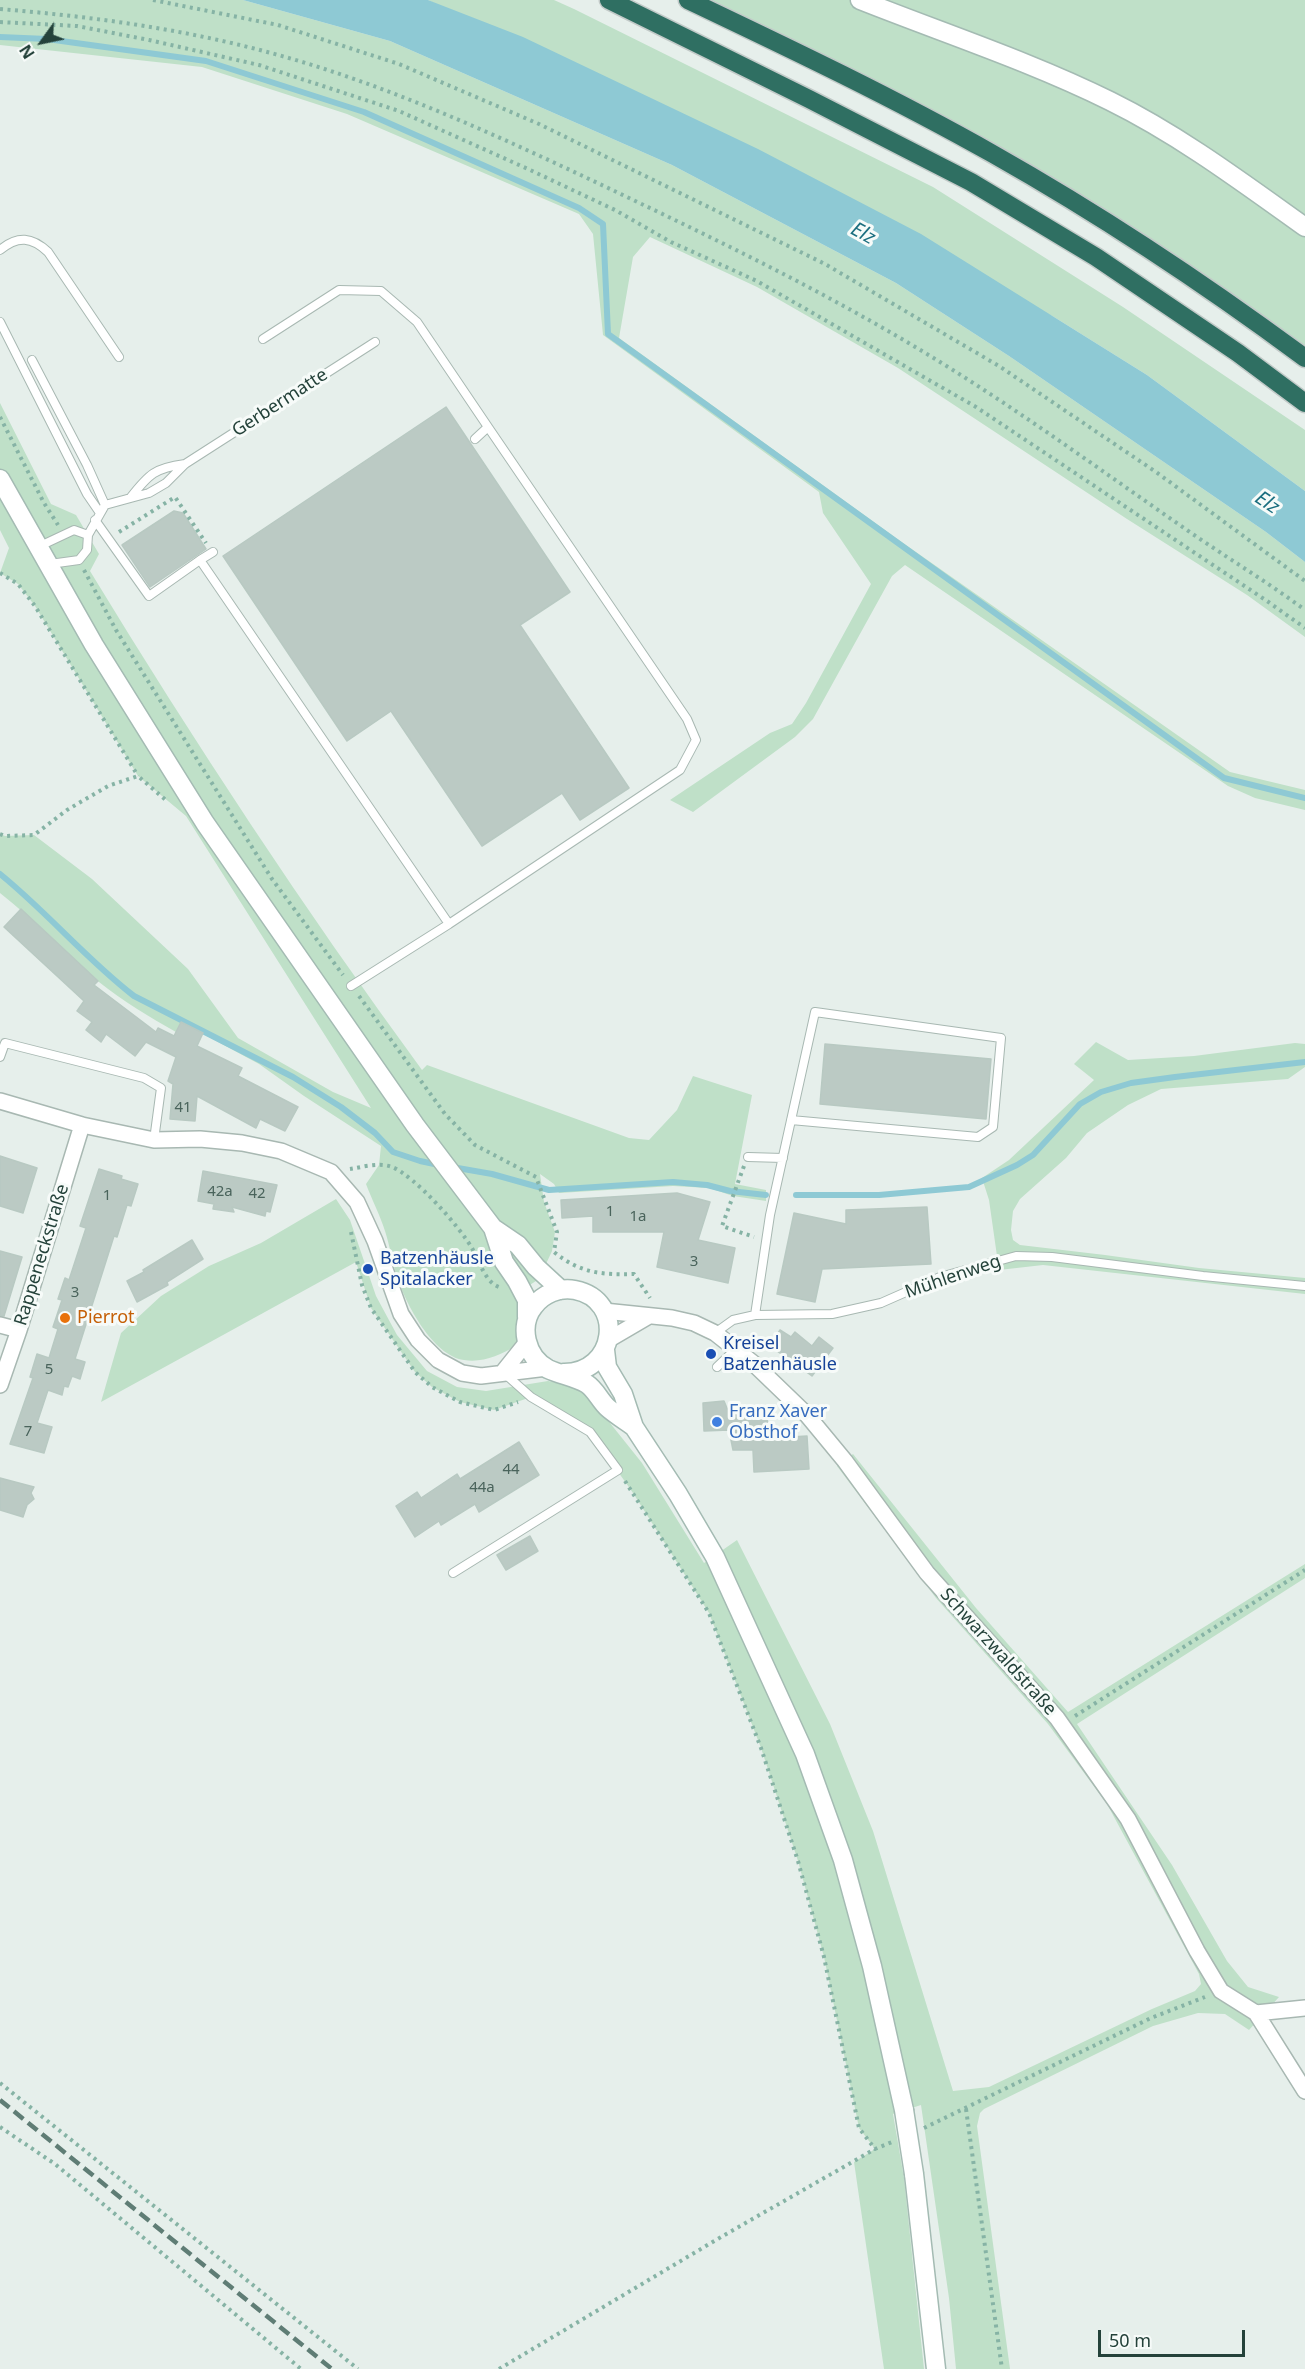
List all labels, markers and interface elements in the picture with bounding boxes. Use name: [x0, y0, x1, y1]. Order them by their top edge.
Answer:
north arrow: [12, 12, 72, 72]
text: N: [14, 40, 40, 63]
water label: Elz: [847, 218, 879, 250]
street label: Gerbermatte: [228, 364, 332, 442]
water label: Elz: [1250, 486, 1284, 520]
house number: 41: [174, 1099, 192, 1117]
street label: Rappeneckstraße: [10, 1182, 74, 1328]
house number: 42a: [207, 1183, 233, 1201]
house number: 42: [248, 1185, 266, 1203]
house number: 1: [103, 1187, 111, 1205]
house number: 1: [606, 1203, 614, 1221]
house number: 1a: [630, 1208, 646, 1226]
place label: Batzenhäusle Spitalacker: [380, 1248, 494, 1290]
street label: Mühlenweg: [902, 1251, 1004, 1303]
house number: 3: [690, 1253, 698, 1271]
marker: Batzenhäusle Spitalacker: [361, 1262, 375, 1276]
house number: 3: [71, 1284, 79, 1302]
place label: Pierrot: [77, 1307, 135, 1329]
marker: Pierrot: [58, 1311, 72, 1325]
place label: Kreisel Batzenhäusle: [723, 1333, 837, 1376]
marker: Kreisel Batzenhäusle: [704, 1347, 718, 1361]
house number: 5: [45, 1361, 53, 1379]
place label: Franz Xaver Obsthof: [729, 1401, 827, 1444]
marker: Franz Xaver Obsthof: [710, 1415, 724, 1429]
house number: 7: [24, 1423, 32, 1441]
house number: 44: [502, 1461, 520, 1479]
house number: 44a: [469, 1479, 495, 1497]
street label: Schwarzwaldstraße: [935, 1584, 1061, 1720]
scale bar: [1101, 2318, 1248, 2356]
text: 50 m: [1109, 2328, 1151, 2352]

